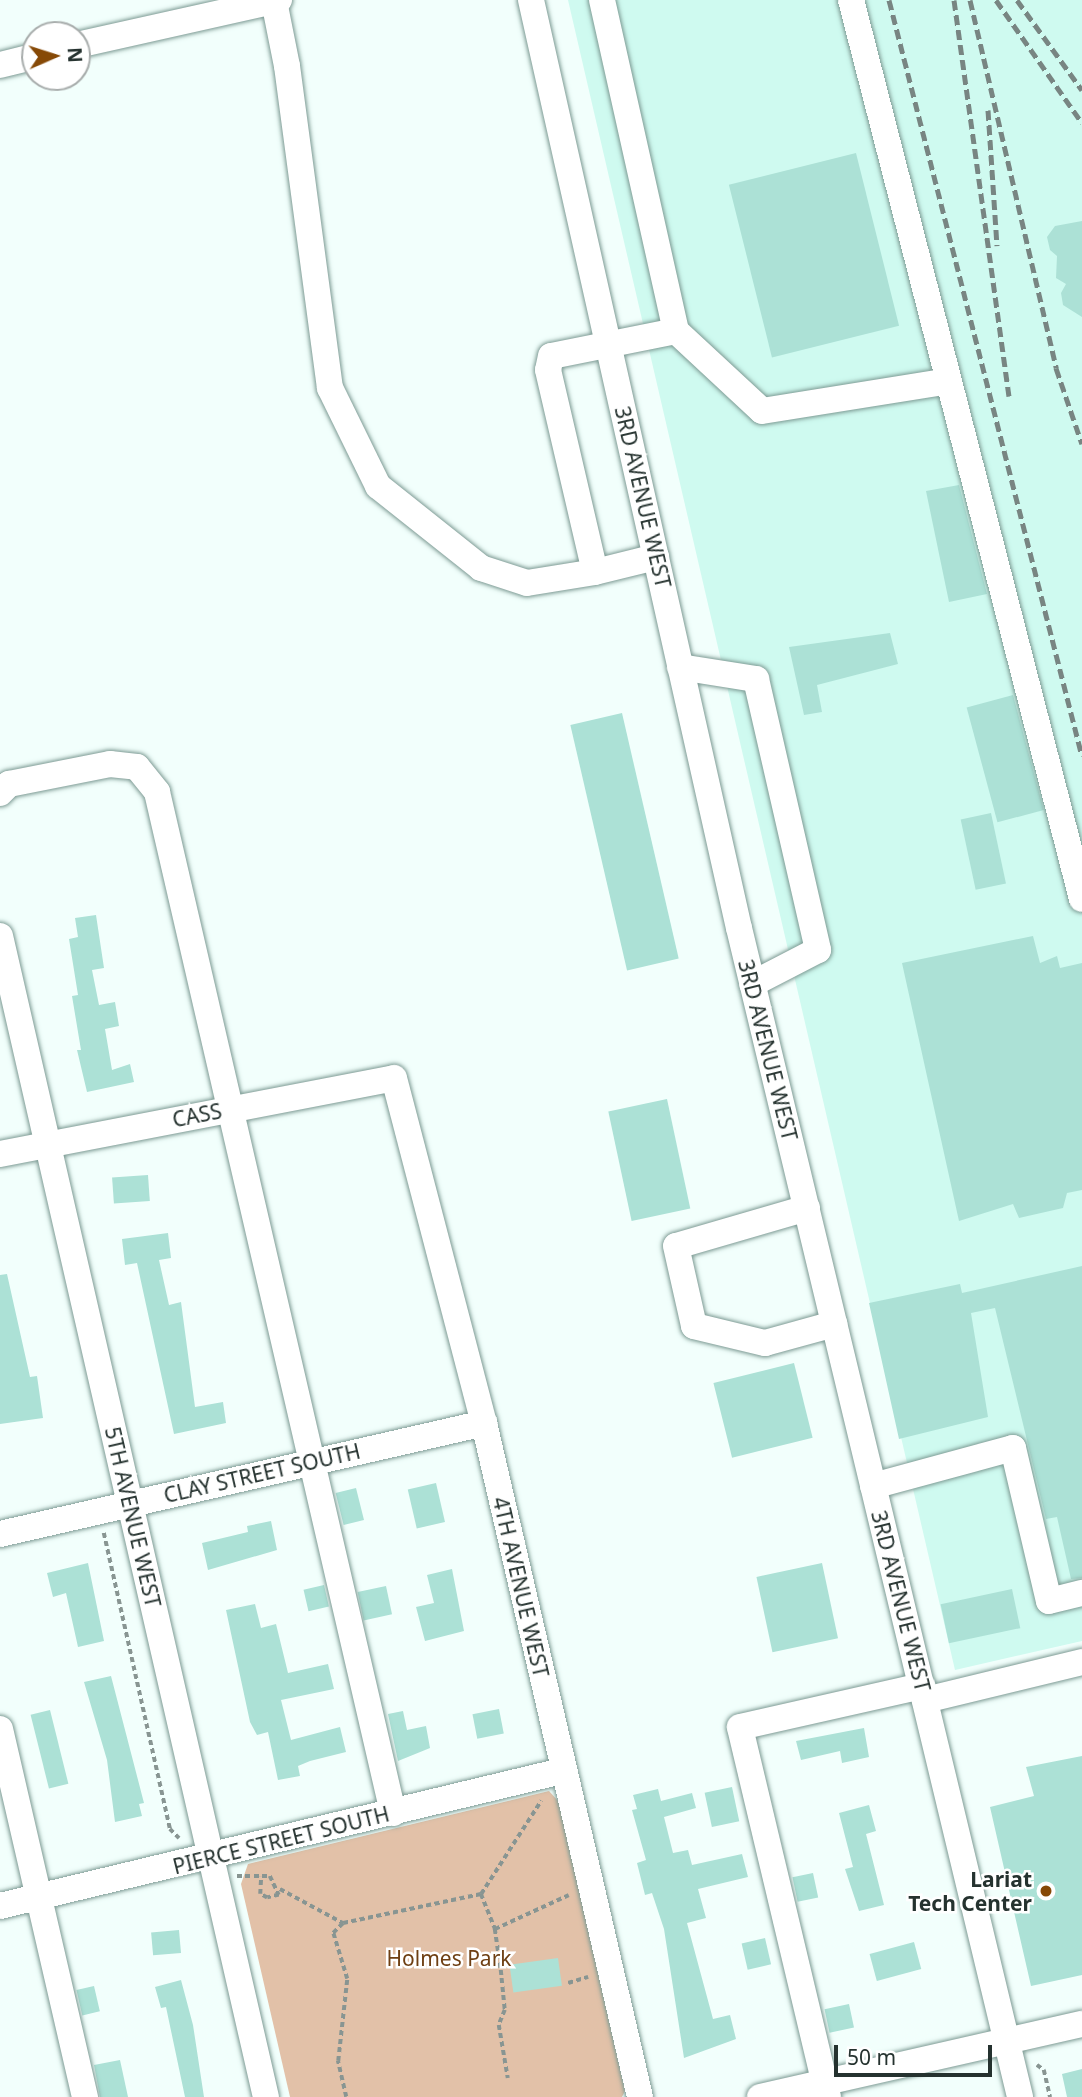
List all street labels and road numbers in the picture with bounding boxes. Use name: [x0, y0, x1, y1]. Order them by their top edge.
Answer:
street label: 3RD AVENUE WEST: [610, 404, 676, 590]
street label: 3RD AVENUE WEST: [733, 957, 803, 1143]
street label: CASS: [170, 1098, 224, 1132]
street label: 5TH AVENUE WEST: [100, 1424, 166, 1610]
street label: CLAY STREET SOUTH: [161, 1438, 363, 1508]
street label: 4TH AVENUE WEST: [488, 1494, 554, 1680]
street label: 3RD AVENUE WEST: [866, 1508, 936, 1694]
street label: PIERCE STREET SOUTH: [170, 1801, 392, 1879]

